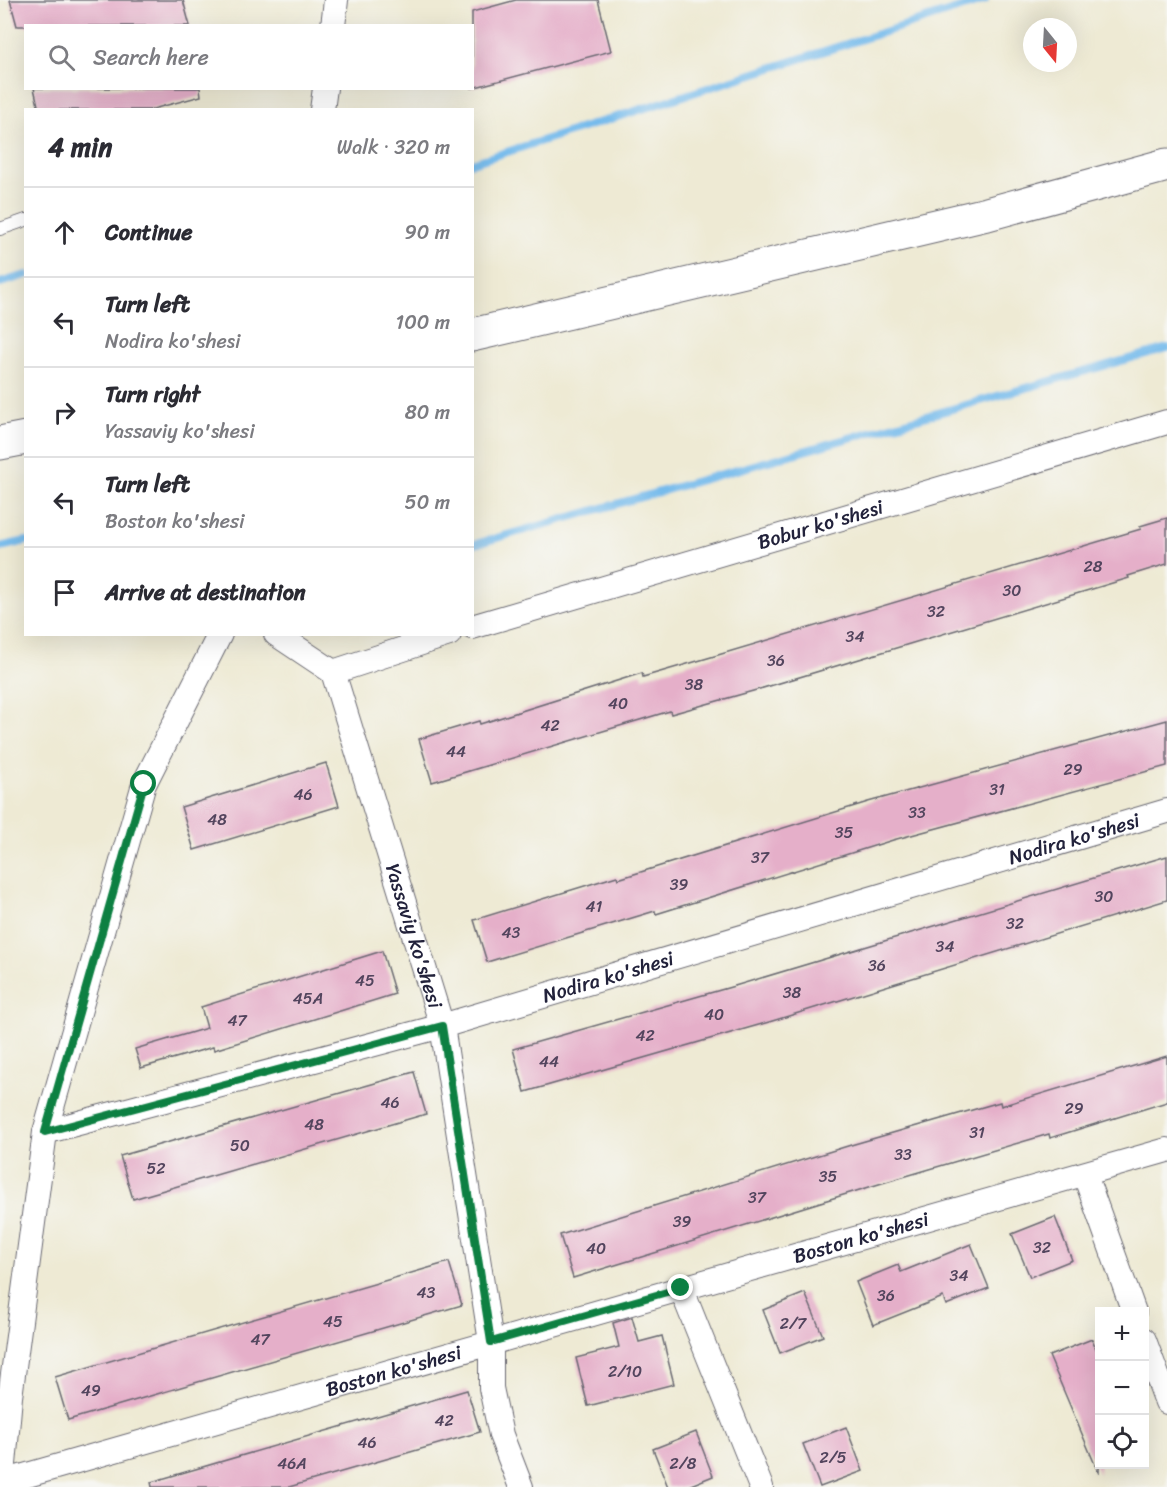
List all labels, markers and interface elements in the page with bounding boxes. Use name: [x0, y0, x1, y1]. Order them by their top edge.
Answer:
north arrow: [1023, 18, 1077, 72]
search box: [24, 24, 474, 90]
text: Search here: [93, 38, 209, 77]
icon: search: [45, 41, 78, 74]
text: 4 min: [48, 124, 112, 170]
text: Walk · 320 m: [337, 130, 450, 165]
text: Continue: [105, 213, 193, 252]
text: 90 m: [405, 215, 450, 250]
icon: ahead: [48, 216, 81, 249]
text: Turn left: [105, 285, 190, 324]
text: 100 m: [396, 305, 450, 340]
icon: left: [48, 306, 81, 339]
text: Nodira ko'shesi: [105, 324, 240, 359]
text: Turn right: [105, 375, 200, 414]
text: 80 m: [405, 395, 450, 430]
icon: right: [48, 396, 81, 429]
text: Yassaviy ko'shesi: [105, 414, 255, 449]
text: Turn left: [105, 465, 190, 504]
text: 50 m: [405, 485, 450, 520]
icon: left: [48, 486, 81, 519]
street label: Bobur ko'shesi: [753, 489, 889, 560]
text: Boston ko'shesi: [105, 504, 245, 539]
house number: 28: [1084, 552, 1103, 581]
text: Arrive at destination: [105, 573, 306, 612]
icon: arrive: [48, 576, 81, 609]
house number: 30: [1003, 576, 1021, 605]
house number: 32: [927, 597, 945, 626]
house number: 34: [846, 622, 864, 651]
house number: 36: [767, 646, 785, 675]
house number: 38: [685, 670, 704, 699]
house number: 40: [608, 689, 628, 718]
house number: 42: [540, 711, 560, 740]
house number: 44: [446, 737, 466, 766]
house number: 29: [1063, 755, 1083, 784]
route start: [130, 770, 156, 796]
house number: 31: [989, 775, 1005, 804]
house number: 46: [293, 780, 313, 809]
house number: 33: [908, 798, 926, 827]
street label: Nodira ko'shesi: [1004, 803, 1144, 875]
house number: 48: [207, 805, 227, 834]
house number: 35: [835, 818, 854, 847]
house number: 37: [751, 843, 770, 872]
street label: Yassaviy ko'shesi: [375, 859, 453, 1013]
house number: 39: [670, 870, 688, 899]
house number: 30: [1095, 882, 1113, 911]
house number: 41: [586, 892, 603, 921]
house number: 32: [1006, 909, 1024, 938]
house number: 43: [502, 918, 521, 947]
house number: 34: [936, 932, 954, 961]
street label: Nodira ko'shesi: [538, 941, 679, 1013]
house number: 36: [868, 951, 886, 980]
house number: 45: [355, 966, 375, 995]
house number: 38: [783, 978, 802, 1007]
house number: 45A: [293, 984, 323, 1013]
house number: 40: [704, 1000, 724, 1029]
house number: 47: [227, 1006, 247, 1035]
house number: 42: [635, 1021, 655, 1050]
house number: 44: [539, 1047, 559, 1076]
house number: 46: [380, 1088, 400, 1117]
house number: 29: [1064, 1094, 1084, 1123]
house number: 48: [304, 1110, 324, 1139]
house number: 31: [969, 1118, 985, 1147]
house number: 50: [230, 1131, 250, 1160]
house number: 33: [894, 1140, 912, 1169]
house number: 52: [146, 1154, 166, 1183]
house number: 35: [819, 1162, 838, 1191]
house number: 37: [748, 1183, 767, 1212]
street label: Boston ko'shesi: [789, 1201, 934, 1274]
house number: 39: [673, 1207, 691, 1236]
house number: 32: [1033, 1233, 1051, 1262]
house number: 40: [586, 1234, 606, 1263]
house number: 34: [950, 1261, 968, 1290]
route end: [667, 1274, 693, 1300]
house number: 43: [417, 1278, 436, 1307]
house number: 36: [877, 1281, 895, 1310]
house number: 45: [323, 1307, 343, 1336]
map controls: [1095, 1307, 1149, 1469]
button: +: [1095, 1307, 1149, 1361]
house number: 2/7: [780, 1309, 807, 1338]
house number: 47: [250, 1325, 270, 1354]
street label: Boston ko'shesi: [322, 1335, 467, 1407]
house number: 2/10: [608, 1357, 642, 1386]
button: −: [1095, 1361, 1149, 1415]
house number: 49: [81, 1376, 101, 1405]
house number: 42: [434, 1406, 454, 1435]
button: locate: [1095, 1415, 1149, 1469]
house number: 46: [357, 1428, 377, 1457]
house number: 2/5: [820, 1443, 847, 1472]
house number: 46A: [277, 1449, 307, 1478]
house number: 2/8: [670, 1449, 697, 1478]

